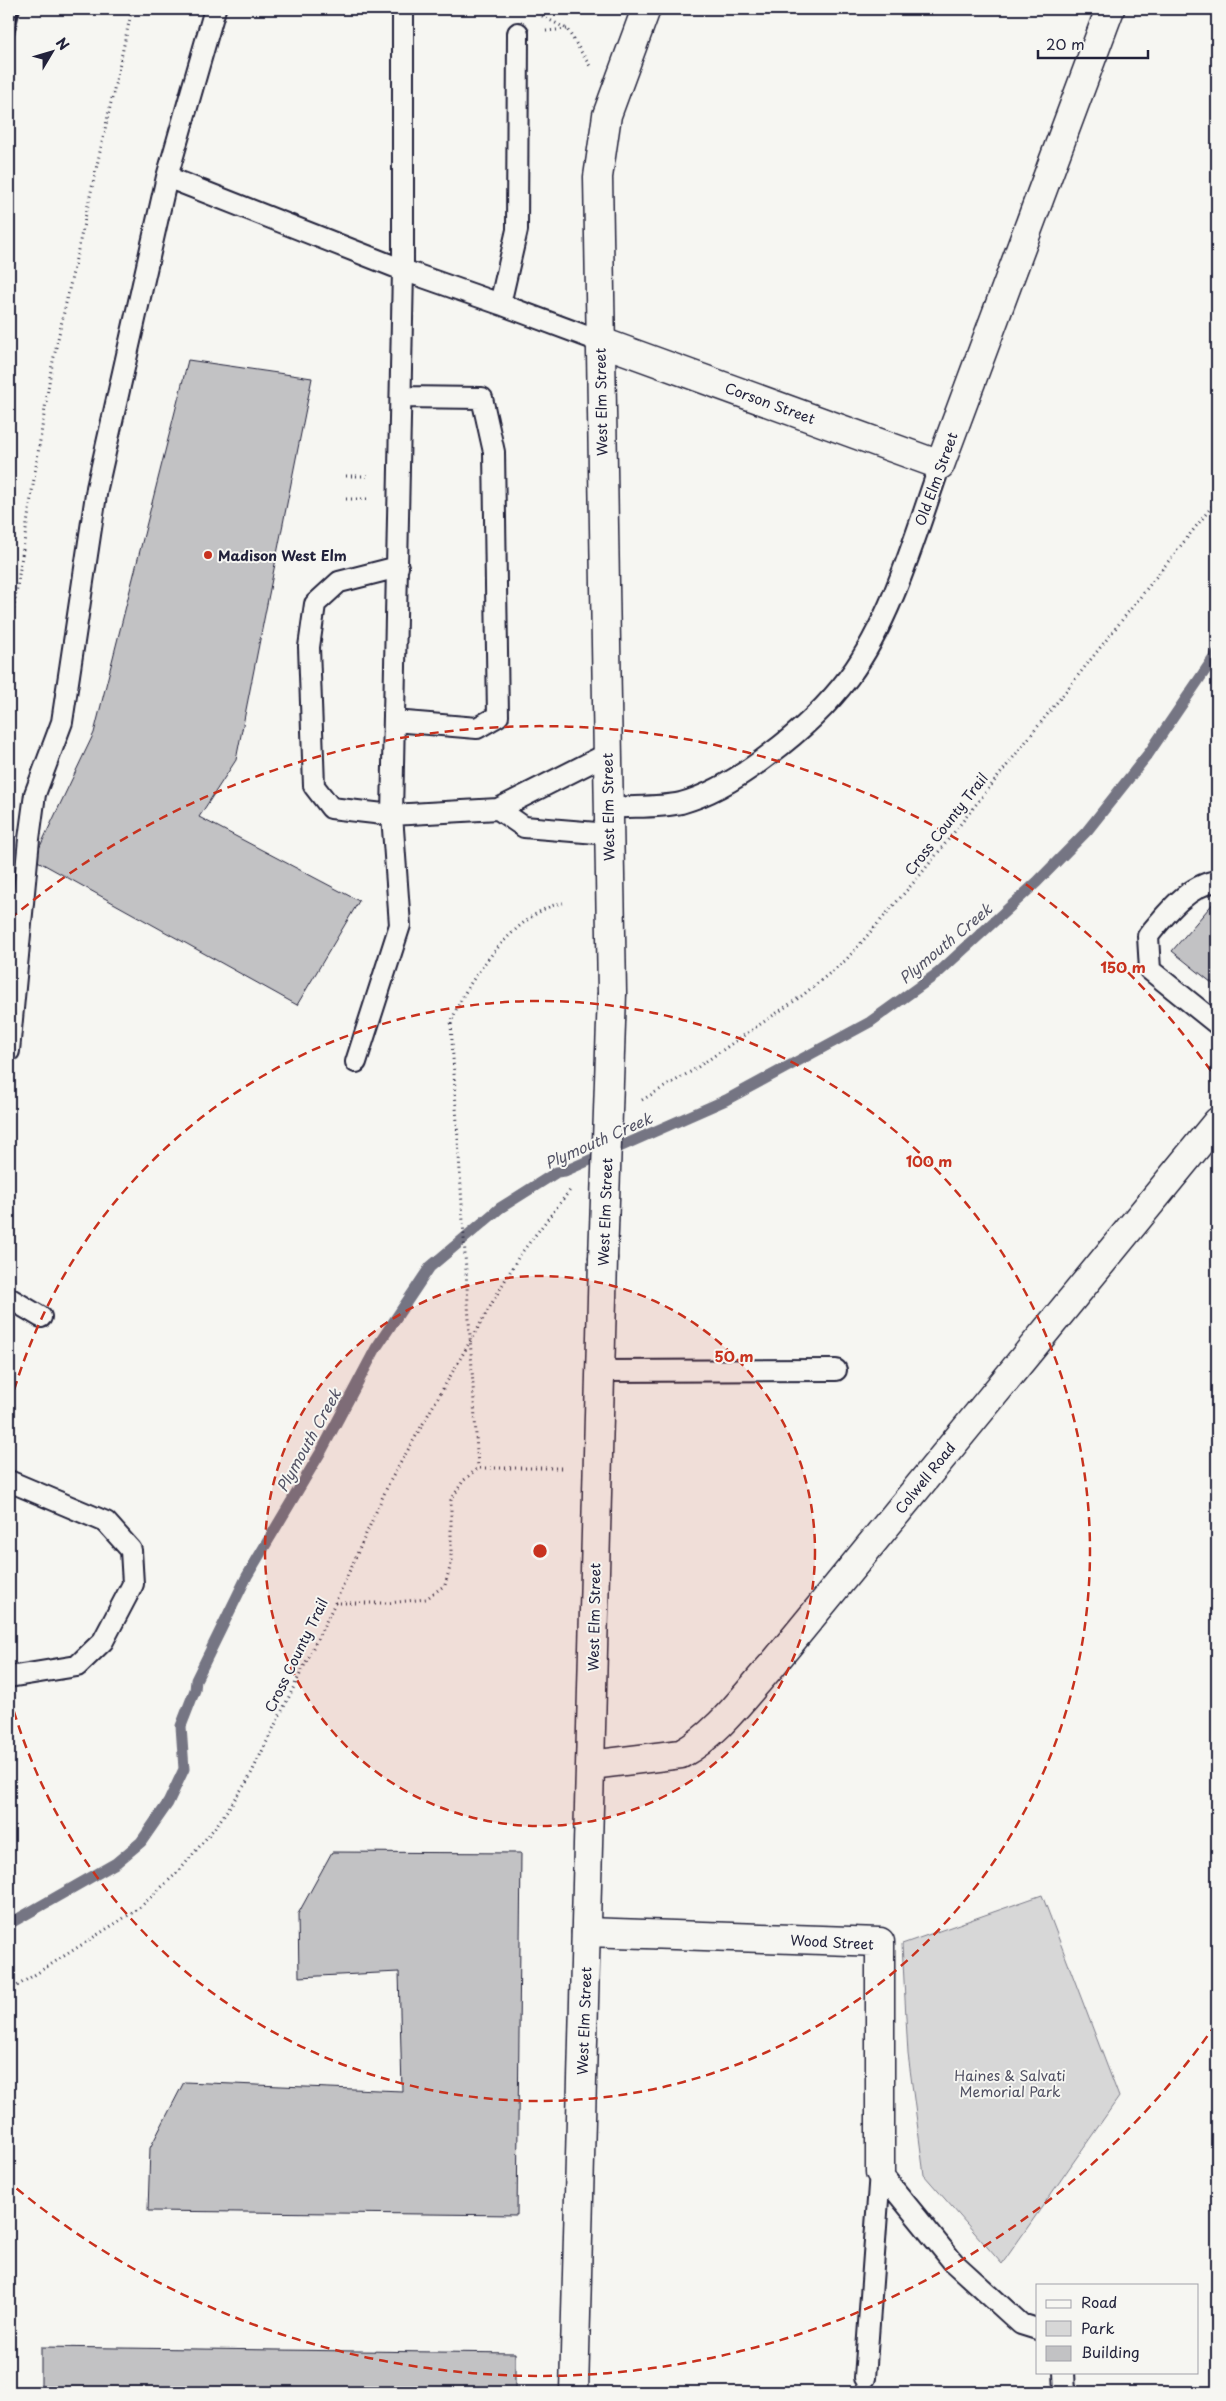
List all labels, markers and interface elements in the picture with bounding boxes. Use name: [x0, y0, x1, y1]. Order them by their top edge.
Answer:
north arrow: [28, 28, 78, 78]
scale bar: [1038, 28, 1148, 60]
text: 20 m: [1046, 32, 1085, 55]
text: N: [51, 33, 74, 55]
street label: West Elm Street: [590, 347, 612, 456]
street label: Corson Street: [722, 377, 818, 429]
street label: Old Elm Street: [909, 429, 963, 529]
place label: Madison West Elm: [218, 545, 347, 566]
marker: Madison West Elm: [202, 549, 214, 561]
street label: West Elm Street: [597, 752, 619, 861]
street label: Cross County Trail: [899, 768, 993, 880]
water label: Plymouth Creek: [893, 897, 997, 989]
text: 150 m: [1100, 955, 1146, 978]
water label: Plymouth Creek: [541, 1106, 656, 1174]
text: 100 m: [906, 1149, 952, 1172]
street label: West Elm Street: [593, 1157, 617, 1266]
text: 50 m: [715, 1344, 753, 1367]
water label: Plymouth Creek: [270, 1383, 346, 1496]
street label: Colwell Road: [890, 1438, 960, 1518]
centre of rings: [531, 1542, 549, 1560]
street label: West Elm Street: [583, 1562, 605, 1671]
street label: Cross County Trail: [259, 1594, 333, 1716]
street label: Wood Street: [790, 1929, 875, 1955]
street label: West Elm Street: [572, 1966, 596, 2075]
park label: Haines & Salvati Memorial Park: [954, 2065, 1066, 2102]
legend: [1036, 2284, 1198, 2374]
text: Road: [1081, 2290, 1117, 2313]
text: Park: [1081, 2316, 1115, 2339]
text: Building: [1081, 2340, 1140, 2363]

